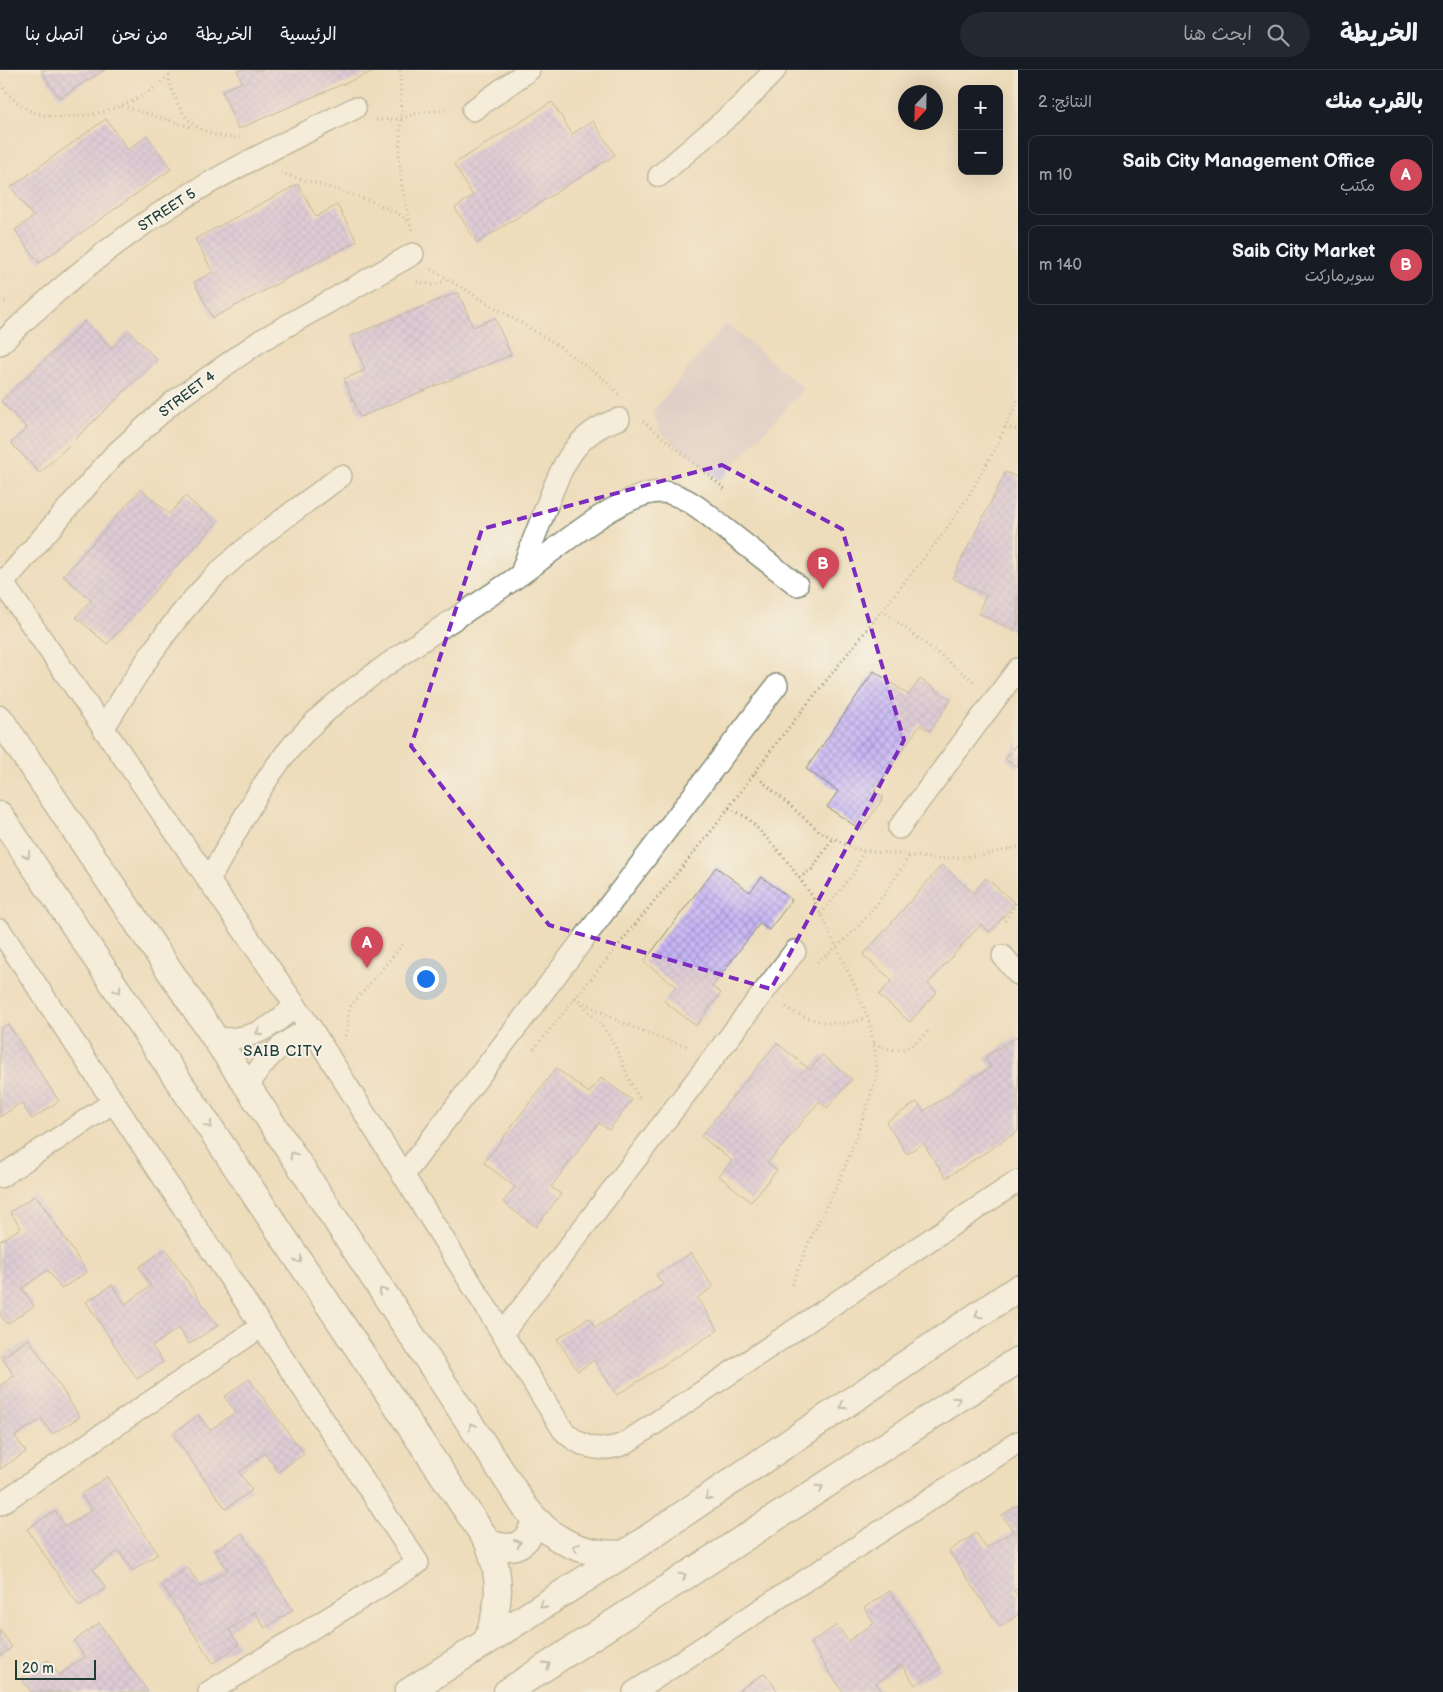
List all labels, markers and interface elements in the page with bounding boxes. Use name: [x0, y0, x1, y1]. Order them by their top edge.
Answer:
search box: [960, 12, 1310, 57]
text: الخريطة: [1340, 19, 1418, 48]
icon: search: [1264, 21, 1292, 49]
text: ابحث هنا: [1183, 23, 1252, 46]
text: اتصل بنا: [25, 24, 84, 45]
text: من نحن: [112, 24, 168, 45]
text: الخريطة: [196, 24, 252, 45]
text: الرئيسية: [280, 24, 337, 45]
north arrow: [898, 85, 943, 130]
map controls: [958, 85, 1003, 175]
button: +: [958, 85, 1003, 130]
text: بالقرب منك: [1325, 89, 1423, 114]
text: النتائج: 2: [1038, 93, 1092, 112]
button: −: [958, 130, 1003, 175]
text: Saib City Management Office: [1123, 150, 1375, 173]
text: 10 m: [1039, 166, 1072, 185]
text: A: [1401, 166, 1411, 185]
text: مكتب: [1340, 177, 1375, 196]
street label: STREET 5: [135, 185, 199, 235]
text: Saib City Market: [1232, 240, 1375, 263]
text: 140 m: [1039, 256, 1082, 275]
text: B: [1400, 256, 1412, 275]
text: سوبرماركت: [1305, 267, 1375, 286]
street label: STREET 4: [156, 367, 219, 421]
pin: B: [807, 548, 839, 589]
one-way arrow: [21, 850, 30, 859]
pin: A: [351, 927, 383, 968]
your location: [413, 966, 439, 992]
one-way arrow: [112, 984, 121, 994]
one-way arrow: [255, 1025, 264, 1036]
district label: SAIB CITY: [243, 1042, 323, 1061]
one-way arrow: [203, 1119, 212, 1129]
one-way arrow: [290, 1152, 299, 1161]
one-way arrow: [293, 1254, 302, 1264]
one-way arrow: [379, 1287, 388, 1297]
one-way arrow: [974, 1309, 983, 1318]
one-way arrow: [951, 1397, 960, 1407]
one-way arrow: [839, 1400, 849, 1409]
one-way arrow: [469, 1423, 478, 1432]
one-way arrow: [815, 1485, 824, 1495]
one-way arrow: [705, 1491, 714, 1500]
one-way arrow: [513, 1539, 522, 1550]
one-way arrow: [572, 1543, 581, 1553]
one-way arrow: [678, 1573, 687, 1583]
one-way arrow: [540, 1599, 549, 1609]
scale bar: [15, 1657, 96, 1680]
text: 20 m: [22, 1660, 54, 1677]
one-way arrow: [542, 1662, 551, 1671]

